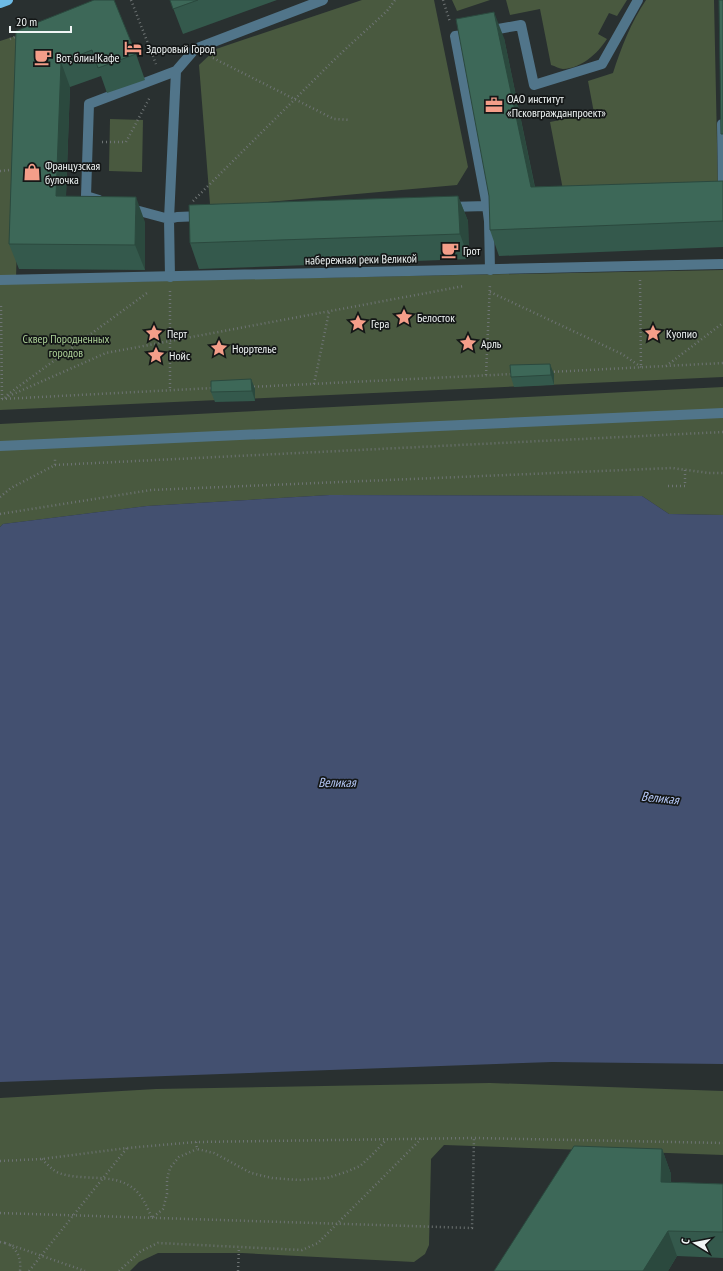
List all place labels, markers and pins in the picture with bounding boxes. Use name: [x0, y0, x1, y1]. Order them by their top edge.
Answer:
hotel icon: Здоровый Город: [123, 38, 143, 58]
place label: Здоровый Город: [146, 41, 216, 56]
cafe icon: Вот, блин!Кафе: [33, 47, 53, 67]
place label: Вот, блин!Кафе: [56, 50, 120, 65]
place label: ОАО институт «Псковгражданпроект»: [507, 91, 606, 120]
office icon: ОАО институт «Псковгражданпроект»: [484, 95, 504, 115]
place label: Французская булочка: [45, 158, 101, 187]
shop icon: Французская булочка: [22, 162, 42, 182]
cafe icon: Грот: [440, 240, 460, 260]
place label: Грот: [463, 243, 480, 258]
place icon: Белосток: [394, 307, 414, 327]
place label: Белосток: [417, 310, 455, 325]
place icon: Гера: [348, 313, 368, 333]
place label: Гера: [371, 316, 389, 331]
place icon: Перт: [144, 323, 164, 343]
place icon: Куопио: [643, 323, 663, 343]
place label: Перт: [167, 326, 187, 341]
place label: Куопио: [666, 326, 697, 341]
place icon: Арль: [458, 333, 478, 353]
place label: Арль: [481, 336, 502, 351]
place icon: Норртелье: [209, 338, 229, 358]
place label: Норртелье: [232, 341, 277, 356]
place icon: Нойс: [146, 345, 166, 365]
place label: Нойс: [169, 348, 191, 363]

